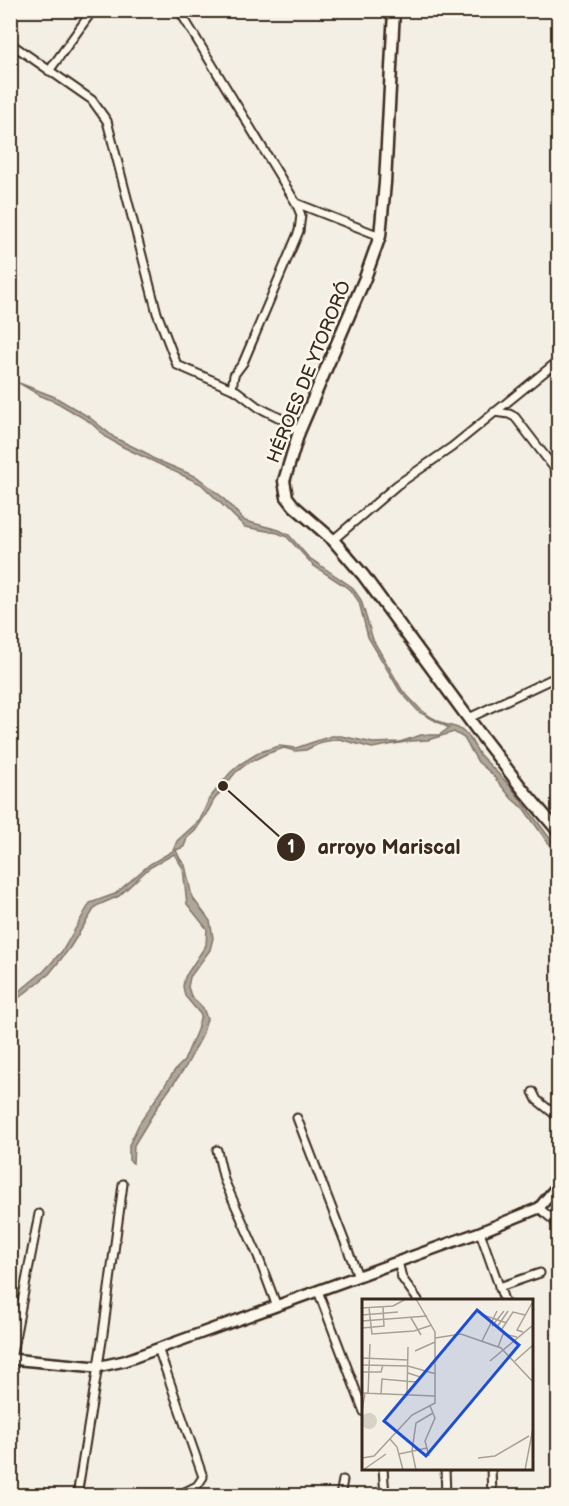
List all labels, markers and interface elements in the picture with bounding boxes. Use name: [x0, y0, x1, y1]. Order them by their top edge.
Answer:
street label: HÉROES DE YTORORÓ: [261, 277, 355, 466]
callout: arroyo Mariscal: [276, 828, 473, 866]
text: arroyo Mariscal: [318, 836, 460, 860]
text: 1: [287, 837, 295, 858]
inset map: [362, 1299, 533, 1470]

